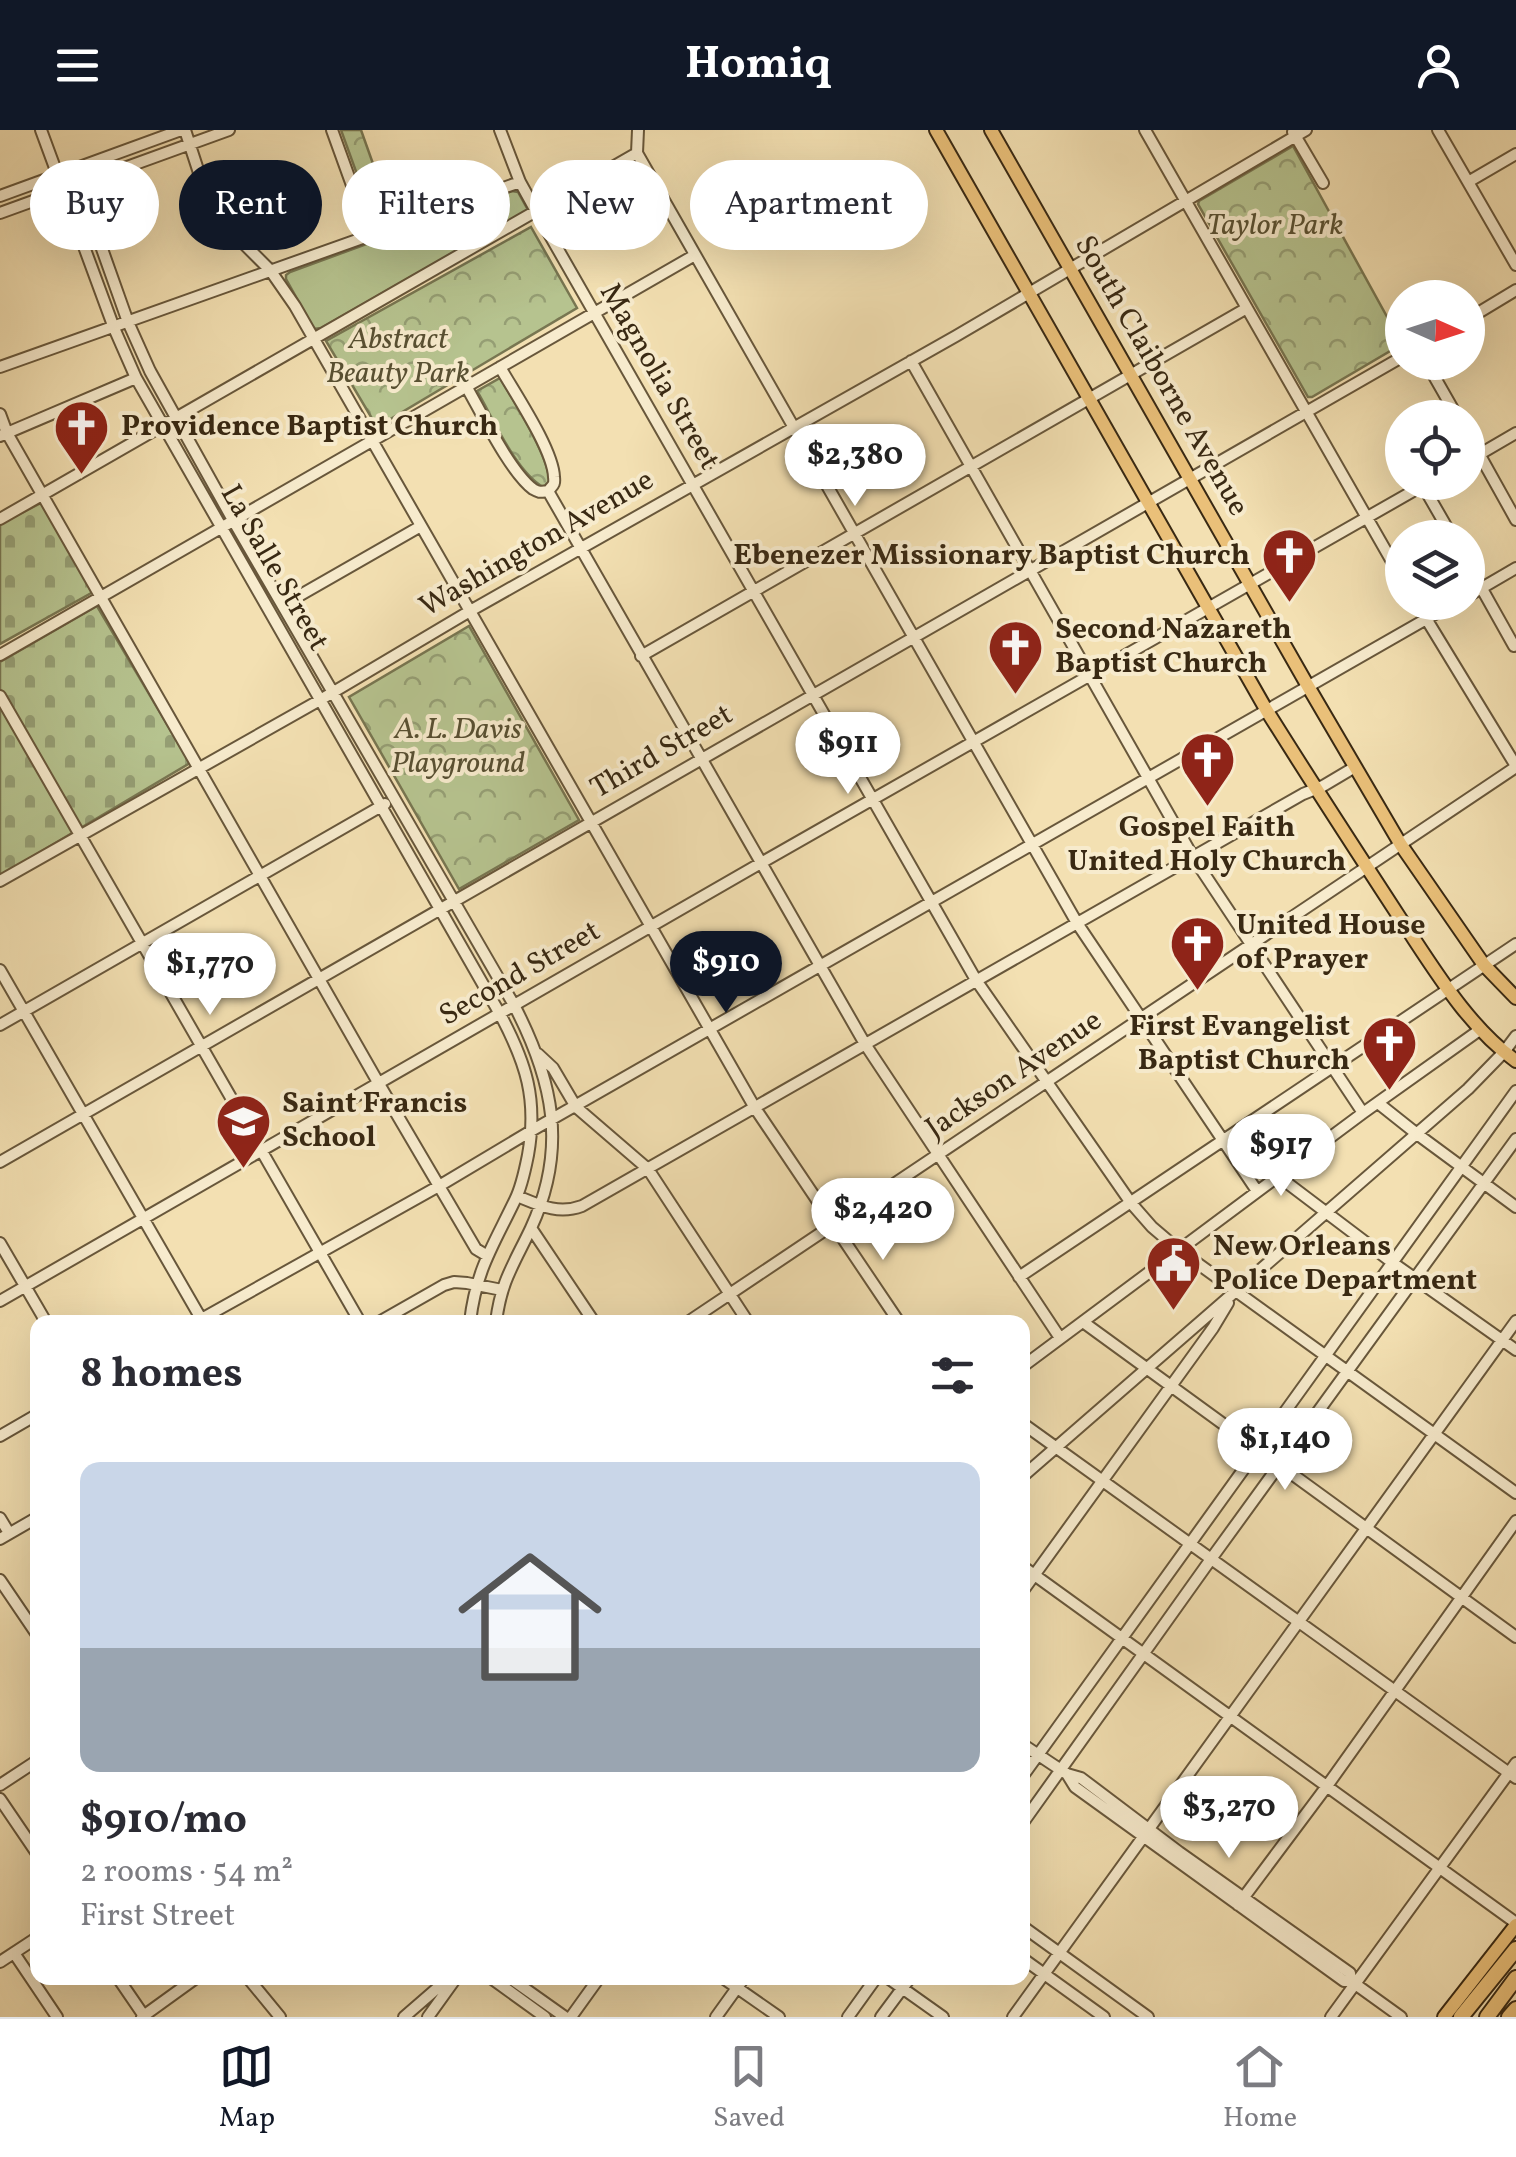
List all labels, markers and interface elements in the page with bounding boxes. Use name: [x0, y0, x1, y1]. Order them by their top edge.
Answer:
text: Homiq: [685, 34, 831, 97]
icon: menu: [50, 38, 105, 93]
icon: person: [1411, 38, 1466, 93]
chip: Buy: [30, 160, 159, 250]
chip: Rent: [179, 160, 322, 250]
chip: Filters: [342, 160, 510, 250]
chip: New: [530, 160, 670, 250]
chip: Apartment: [690, 160, 928, 250]
park label: Taylor Park: [1207, 205, 1343, 247]
street label: South Claiborne Avenue: [1063, 228, 1259, 524]
street label: Magnolia Street: [588, 276, 730, 478]
north arrow: [1385, 280, 1485, 380]
map controls: [1385, 280, 1485, 620]
park label: Abstract Beauty Park: [326, 319, 470, 395]
church icon: Providence Baptist Church: [52, 397, 112, 476]
button: locate: [1385, 400, 1485, 500]
place label: Providence Baptist Church: [121, 406, 498, 448]
pin: $2,380: [774, 424, 936, 509]
text: $2,380: [807, 434, 903, 478]
street label: Washington Avenue: [412, 460, 662, 628]
street label: La Salle Street: [209, 477, 339, 659]
button: layers: [1385, 520, 1485, 620]
church icon: Ebenezer Missionary Baptist Church: [1259, 526, 1319, 605]
place label: Ebenezer Missionary Baptist Church: [733, 535, 1250, 577]
place label: Second Nazareth Baptist Church: [1055, 609, 1292, 685]
church icon: Second Nazareth Baptist Church: [986, 617, 1046, 696]
street label: Third Street: [583, 694, 741, 810]
park label: A. L. Davis Playground: [391, 709, 525, 785]
pin: $911: [789, 712, 907, 797]
text: $911: [817, 722, 879, 766]
church icon: Gospel Faith United Holy Church: [1177, 730, 1237, 809]
place label: Gospel Faith United Holy Church: [1068, 807, 1346, 883]
place label: United House of Prayer: [1236, 905, 1426, 981]
street label: Second Street: [432, 911, 608, 1037]
church icon: United House of Prayer: [1167, 913, 1227, 992]
pin: $910: [667, 931, 785, 1016]
pin: $1,770: [129, 933, 291, 1018]
text: $910: [692, 941, 760, 985]
text: $1,770: [166, 943, 254, 987]
street label: Jackson Avenue: [917, 1000, 1111, 1150]
place label: First Evangelist Baptist Church: [1129, 1006, 1350, 1082]
church icon: First Evangelist Baptist Church: [1359, 1014, 1419, 1093]
place label: Saint Francis School: [282, 1083, 467, 1159]
school or university icon: Saint Francis School: [213, 1091, 273, 1170]
pin: $917: [1222, 1114, 1340, 1199]
text: $917: [1249, 1124, 1313, 1168]
pin: $2,420: [802, 1178, 964, 1263]
text: $2,420: [833, 1188, 933, 1232]
place label: New Orleans Police Department: [1213, 1226, 1477, 1302]
public building icon: New Orleans Police Department: [1144, 1234, 1204, 1313]
text: 8 homes: [80, 1346, 243, 1405]
icon: filters: [925, 1348, 980, 1403]
pin: $1,140: [1204, 1408, 1366, 1493]
text: $1,140: [1239, 1418, 1331, 1462]
icon: home: [440, 1527, 620, 1707]
pin: $3,270: [1148, 1776, 1310, 1861]
text: $3,270: [1182, 1786, 1276, 1830]
text: $910/mo: [80, 1792, 247, 1851]
text: 2 rooms · 54 m²: [80, 1851, 293, 1895]
text: First Street: [80, 1895, 235, 1939]
tab: Map: [219, 2039, 275, 2138]
tab: Saved: [713, 2039, 785, 2138]
tab: Home: [1223, 2039, 1297, 2138]

